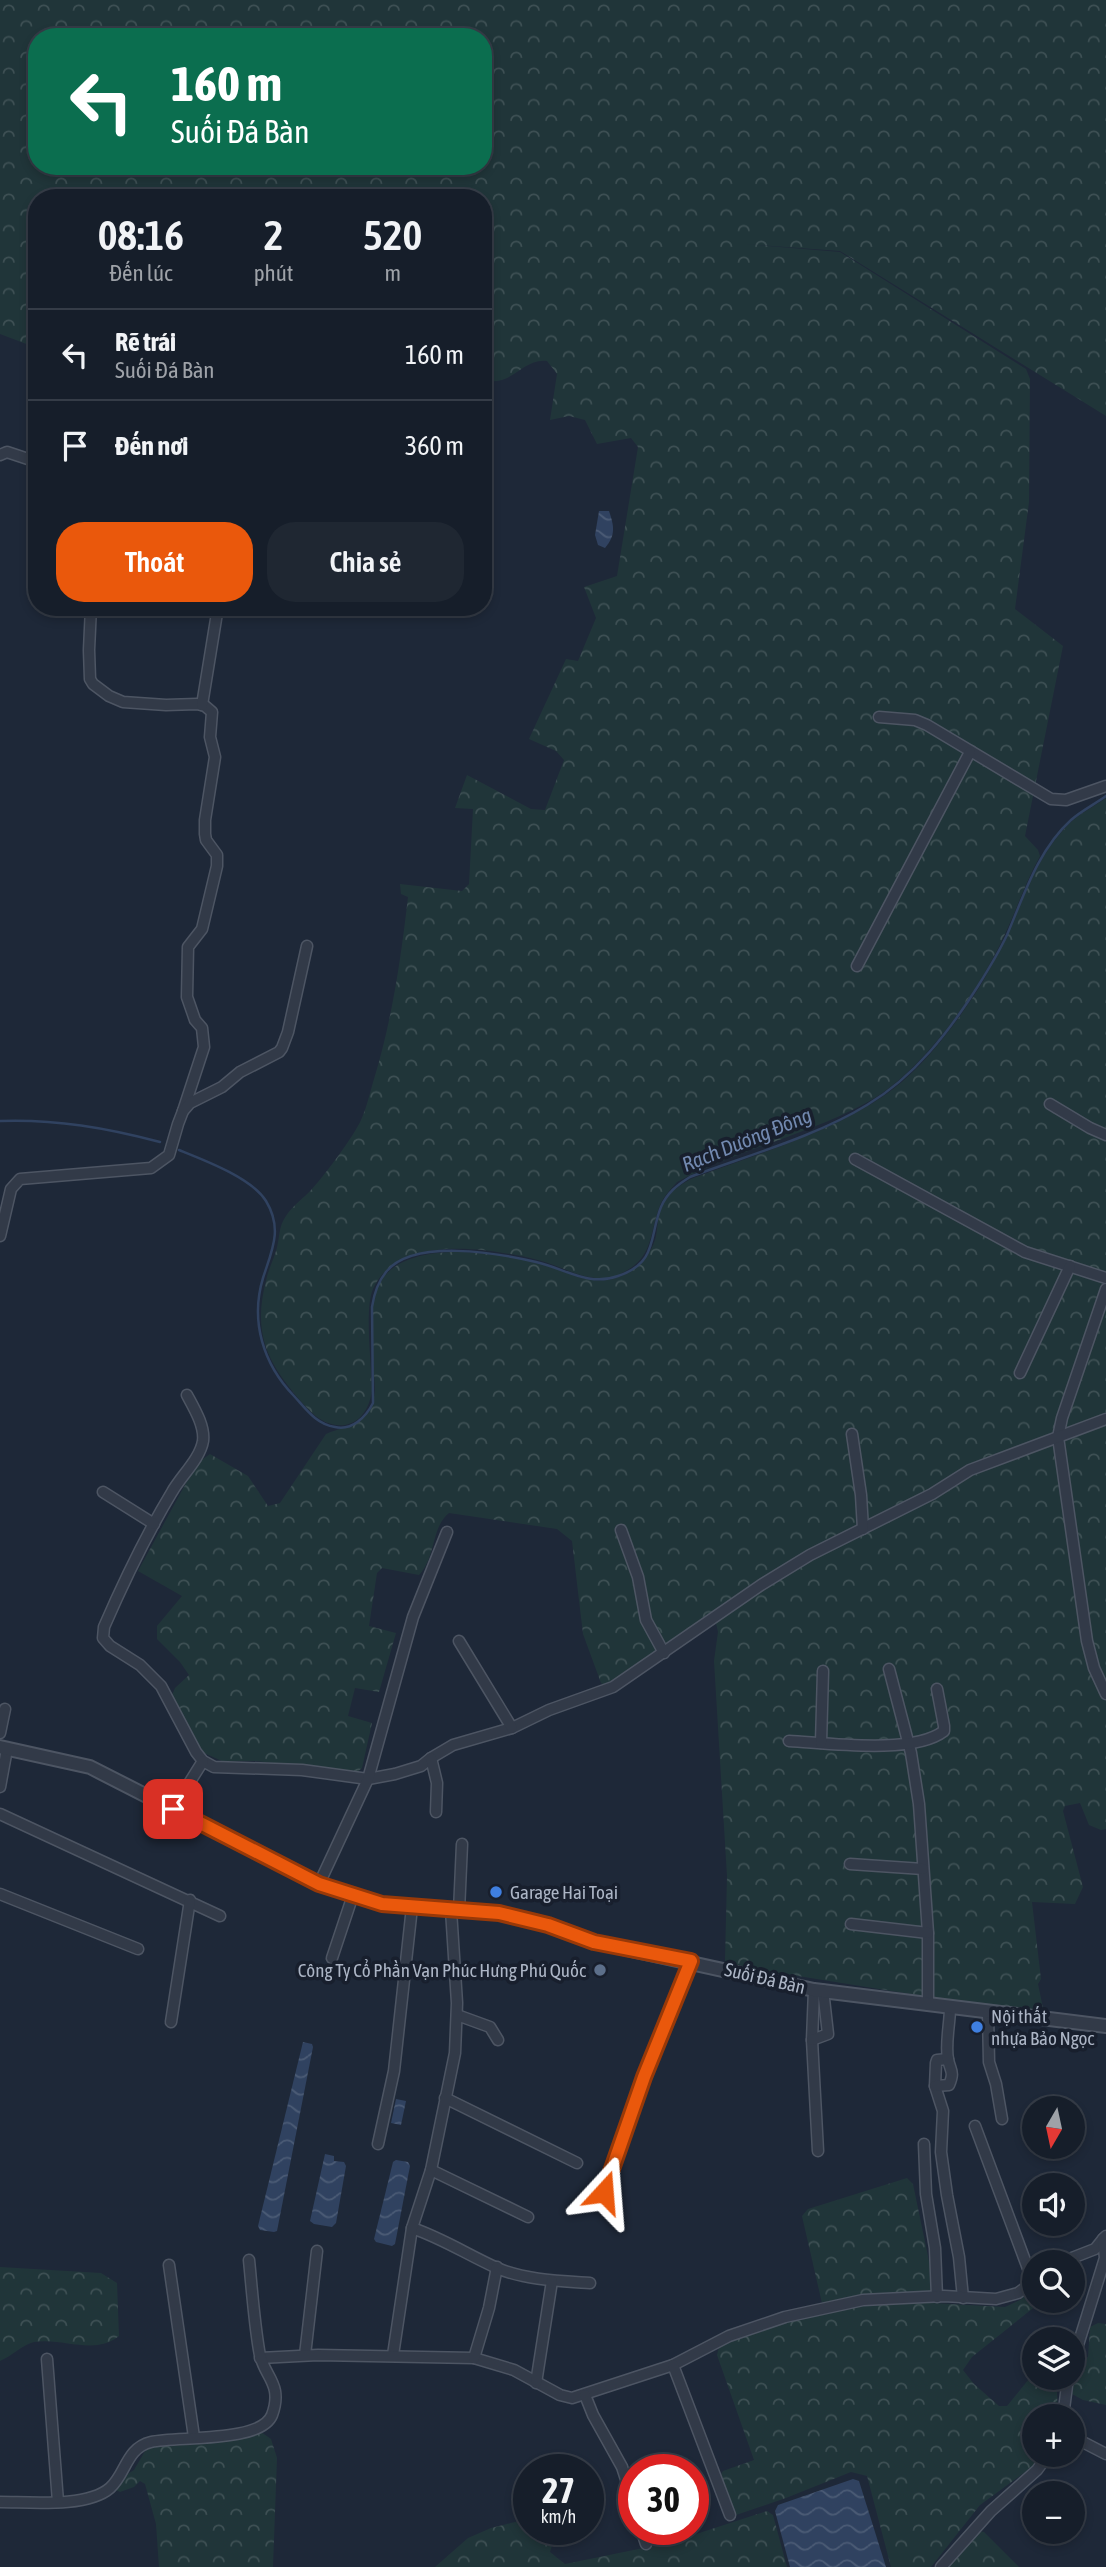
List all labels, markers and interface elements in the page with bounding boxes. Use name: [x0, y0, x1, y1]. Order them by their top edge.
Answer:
text: 160 m: [171, 55, 282, 111]
icon: left: [56, 56, 147, 147]
text: Suối Đá Bàn: [171, 113, 309, 150]
text: 08:16: [98, 211, 184, 259]
text: 2: [264, 211, 283, 259]
text: 520: [363, 211, 422, 259]
text: Đến lúc: [109, 260, 173, 286]
text: phút: [254, 260, 293, 286]
text: m: [384, 260, 401, 286]
text: Rẽ trái: [115, 327, 176, 357]
icon: left: [56, 336, 94, 374]
text: 160 m: [405, 340, 464, 370]
text: Suối Đá Bàn: [115, 357, 215, 383]
icon: arrive: [56, 427, 94, 465]
text: Đến nơi: [115, 431, 188, 461]
text: 360 m: [405, 431, 464, 461]
button: Thoát: [56, 522, 253, 602]
button: Chia sẻ: [267, 522, 464, 602]
water label: Rạch Dương Đông: [678, 1102, 815, 1176]
pin: [143, 1779, 203, 1839]
icon: arrive: [154, 1790, 192, 1828]
place label: Garage Hai Toại: [510, 1881, 618, 1903]
marker: Garage Hai Toại: [488, 1884, 504, 1900]
street label: Suối Đá Bàn: [722, 1958, 808, 1998]
place label: Công Ty Cổ Phần Vạn Phúc Hưng Phú Quốc: [298, 1959, 587, 1981]
marker: Công Ty Cổ Phần Vạn Phúc Hưng Phú Quốc: [592, 1962, 608, 1978]
place label: Nội thất nhựa Bảo Ngọc: [991, 2005, 1095, 2049]
marker: Nội thất nhựa Bảo Ngọc: [969, 2019, 985, 2035]
north arrow: [1022, 2096, 1085, 2160]
map controls: [1022, 2096, 1085, 2544]
position arrow: [567, 2155, 641, 2229]
button: sound: [1022, 2173, 1085, 2236]
button: search: [1022, 2250, 1085, 2313]
button: layers: [1022, 2327, 1085, 2390]
button: +: [1022, 2404, 1085, 2467]
speed limit sign: 30: [618, 2454, 709, 2545]
text: 27: [542, 2470, 575, 2510]
button: −: [1022, 2481, 1085, 2544]
text: km/h: [541, 2506, 576, 2527]

